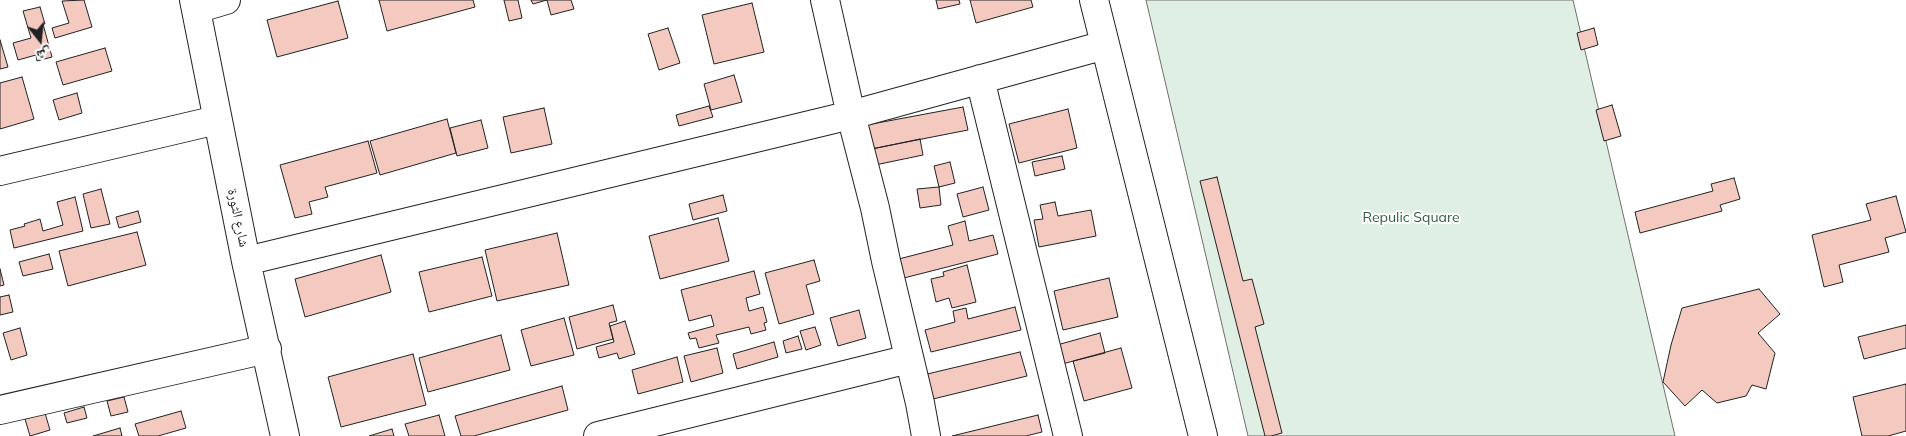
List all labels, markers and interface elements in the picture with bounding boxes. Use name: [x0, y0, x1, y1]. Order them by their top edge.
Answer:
north arrow: [15, 15, 65, 65]
text: ش: [35, 44, 54, 65]
street label: شارع الثورة: [224, 187, 252, 249]
park label: Repulic Square: [1362, 210, 1460, 226]

